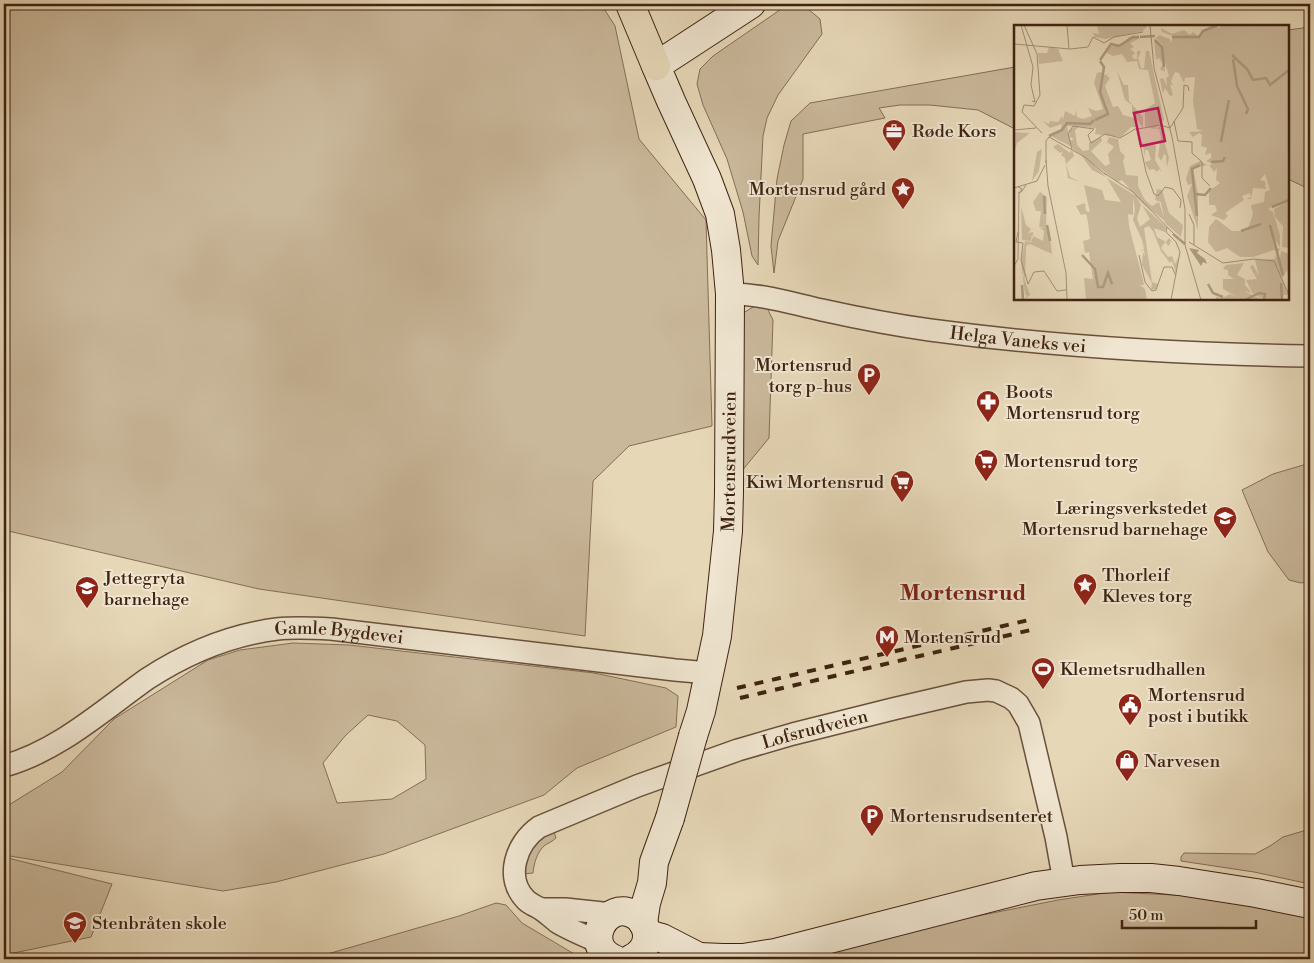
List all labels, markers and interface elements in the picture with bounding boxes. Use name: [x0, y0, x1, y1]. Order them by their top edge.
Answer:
inset map: [1014, 25, 1289, 300]
office icon: Røde Kors: [881, 118, 907, 152]
place label: Røde Kors: [912, 120, 996, 143]
place icon: Mortensrud gård: [890, 176, 916, 210]
place label: Mortensrud gård: [749, 178, 887, 201]
street label: Helga Vaneks vei: [949, 322, 1087, 358]
place label: Mortensrud torg p-hus: [755, 354, 853, 398]
parking icon: Mortensrud torg p-hus: [856, 362, 882, 396]
place label: Boots Mortensrud torg: [1005, 381, 1141, 425]
pharmacy icon: Boots Mortensrud torg: [975, 389, 1001, 423]
street label: Mortensrudveien: [717, 391, 742, 532]
supermarket icon: Mortensrud torg: [973, 448, 999, 482]
place label: Mortensrud torg: [1004, 450, 1139, 473]
supermarket icon: Kiwi Mortensrud: [889, 469, 915, 503]
place label: Kiwi Mortensrud: [746, 471, 885, 494]
place label: Læringsverkstedet Mortensrud barnehage: [1022, 497, 1209, 541]
school or university icon: Læringsverkstedet Mortensrud barnehage: [1212, 505, 1238, 539]
place label: Thorleif Kleves torg: [1102, 564, 1193, 608]
place label: Jettegryta barnehage: [103, 567, 189, 611]
place icon: Thorleif Kleves torg: [1072, 572, 1098, 606]
school or university icon: Jettegryta barnehage: [74, 575, 100, 609]
district label: Mortensrud: [900, 580, 1026, 607]
street label: Gamle Bygdevei: [274, 617, 405, 650]
metro station icon: Mortensrud: [874, 624, 900, 658]
place label: Mortensrud: [904, 626, 1002, 649]
sports icon: Klemetsrudhallen: [1030, 656, 1056, 690]
place label: Klemetsrudhallen: [1060, 658, 1206, 681]
place label: Mortensrud post i butikk: [1148, 684, 1250, 728]
public building icon: Mortensrud post i butikk: [1117, 692, 1143, 726]
street label: Lofsrudveien: [759, 705, 871, 754]
shop icon: Narvesen: [1114, 748, 1140, 782]
place label: Narvesen: [1144, 750, 1220, 773]
parking icon: Mortensrudsenteret: [859, 803, 885, 837]
place label: Mortensrudsenteret: [890, 805, 1054, 828]
scale bar: [1122, 898, 1255, 930]
text: 50 m: [1129, 906, 1163, 925]
school or university icon: Stenbråten skole: [62, 910, 88, 944]
place label: Stenbråten skole: [92, 912, 227, 935]

